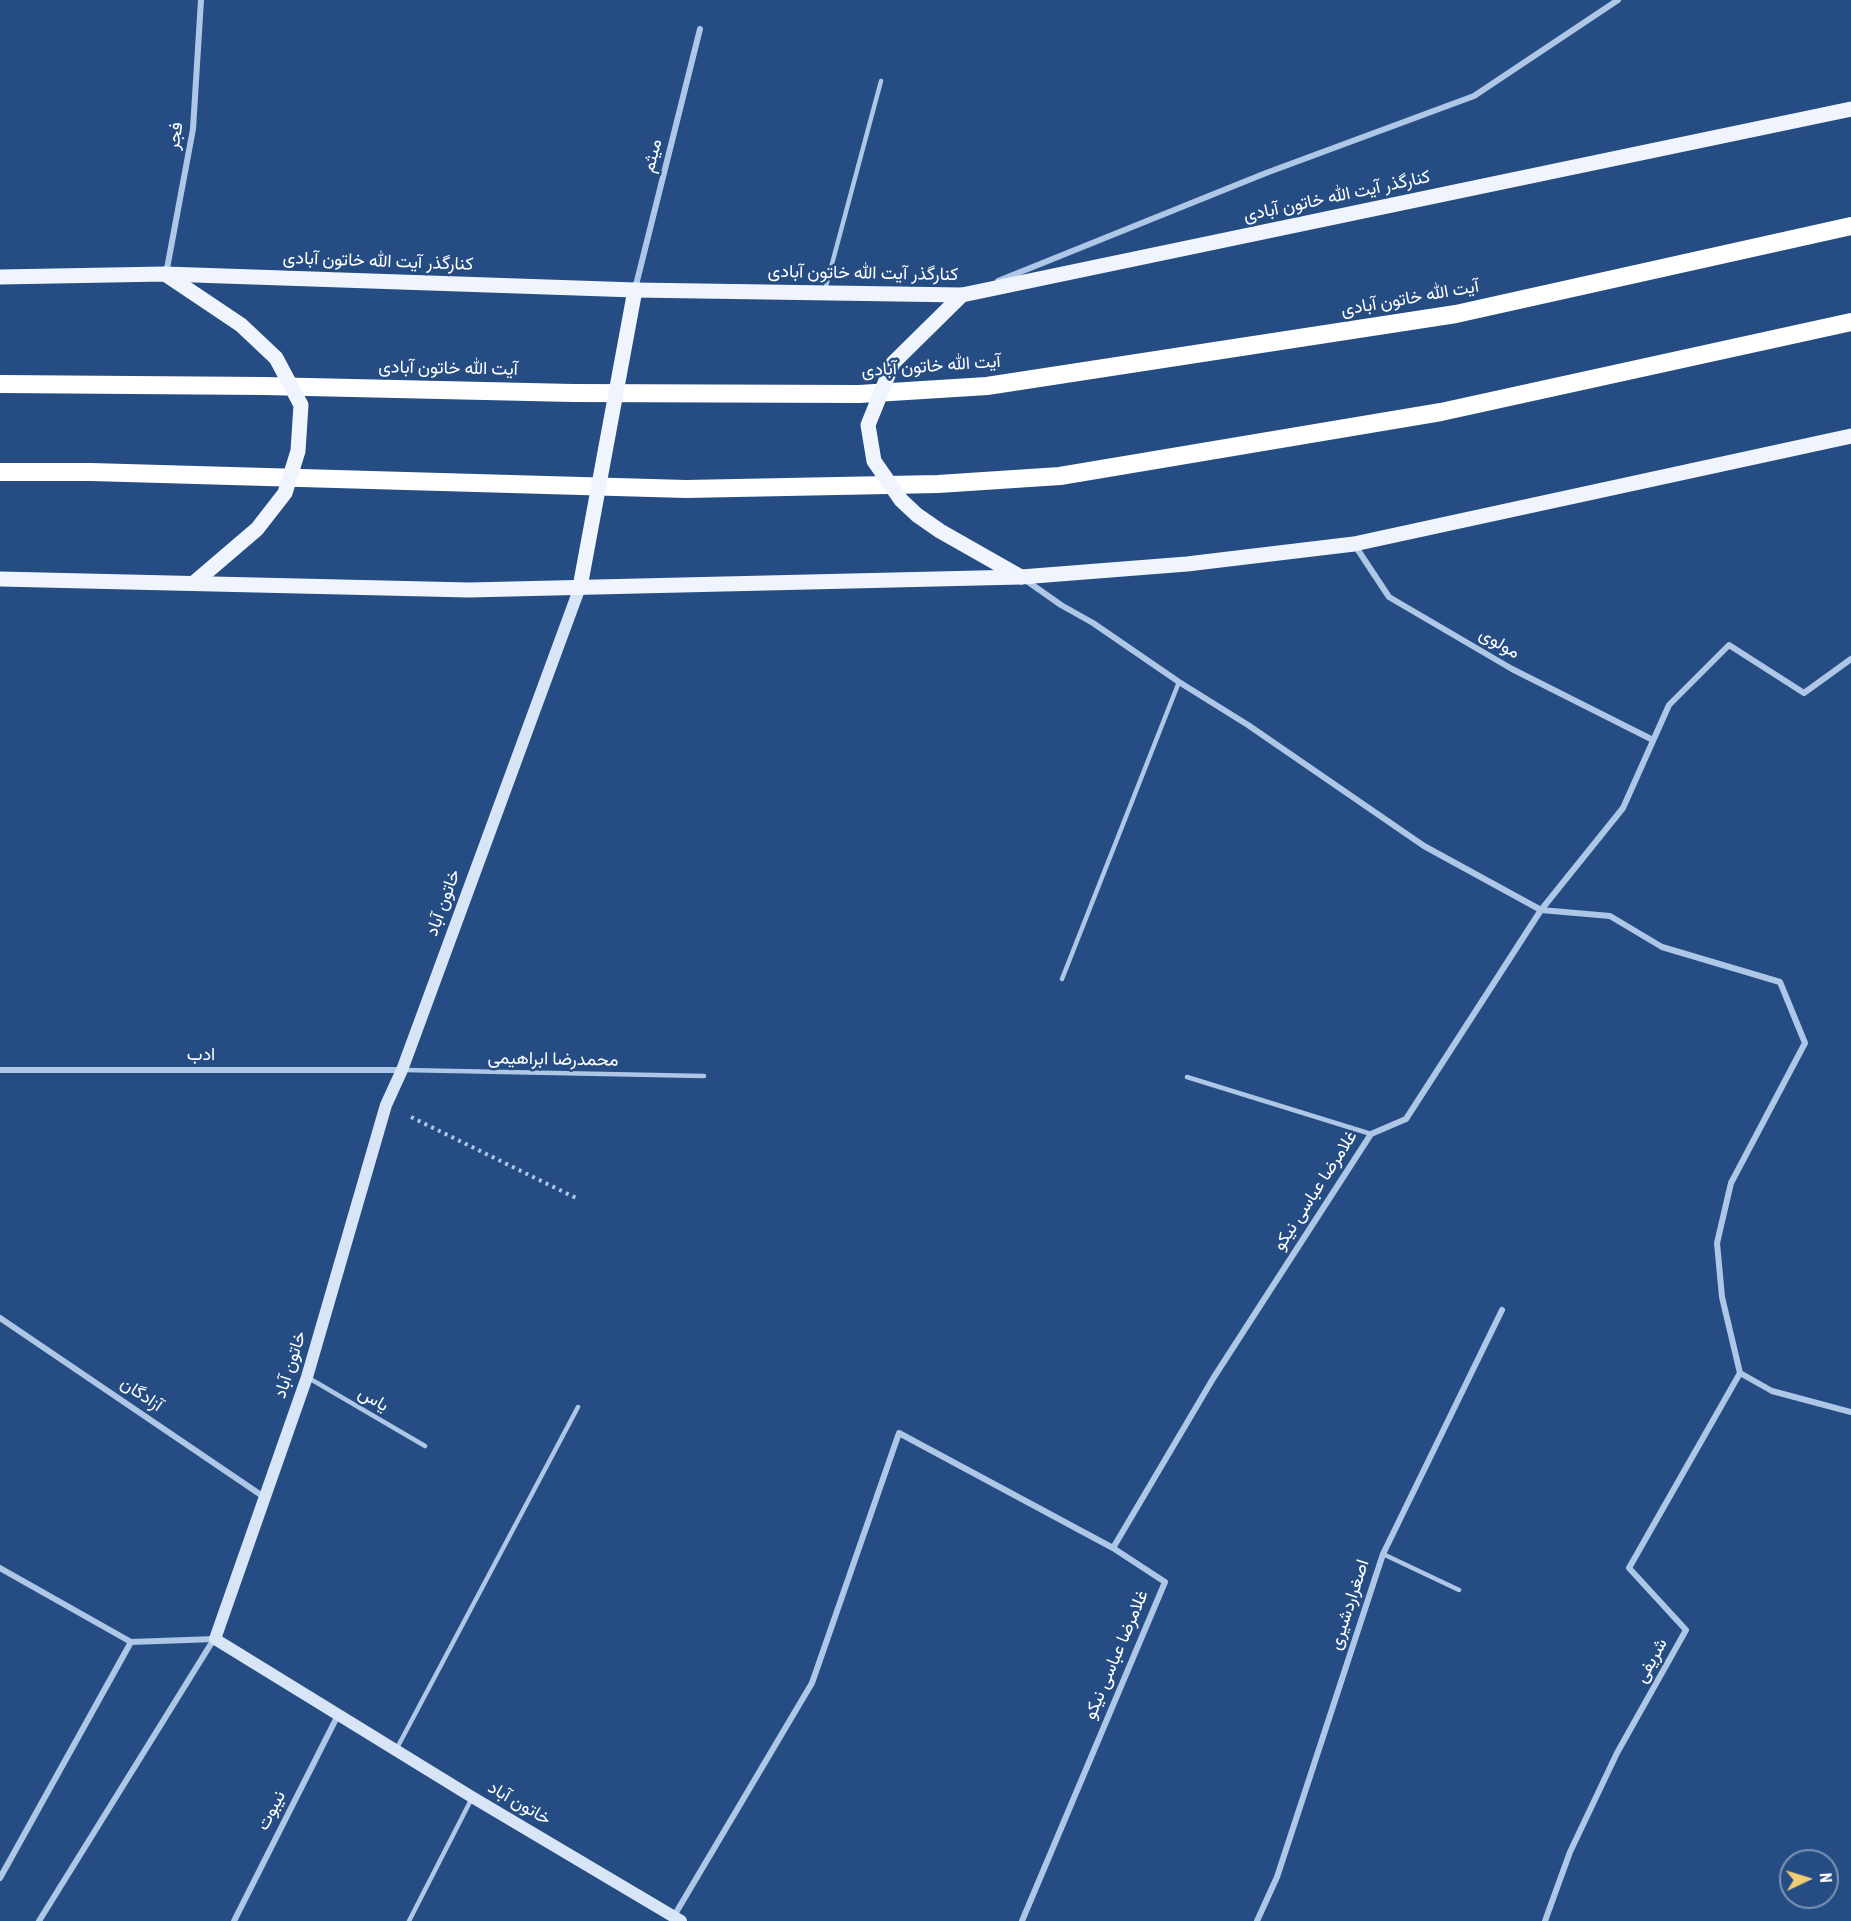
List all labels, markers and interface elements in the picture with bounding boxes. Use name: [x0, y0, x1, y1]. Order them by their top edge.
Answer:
street label: فجر: [163, 121, 189, 151]
street label: میثم: [638, 137, 668, 175]
street label: کنارگذر آیت الله خاتون آبادی: [1242, 167, 1432, 227]
street label: کنارگذر آیت الله خاتون آبادی: [282, 248, 474, 276]
street label: کنارگذر آیت الله خاتون آبادی: [767, 262, 959, 286]
street label: آیت الله خاتون آبادی: [1339, 276, 1481, 322]
street label: آیت الله خاتون آبادی: [861, 351, 1001, 383]
street label: آیت الله خاتون آبادی: [378, 357, 518, 381]
street label: مولوی: [1475, 624, 1523, 664]
street label: خاتون آباد: [422, 867, 466, 939]
street label: ادب: [187, 1044, 215, 1066]
street label: محمدرضا ابراهیمی: [487, 1048, 619, 1072]
street label: غلامرضا عباسی نیکو: [1269, 1127, 1363, 1255]
street label: خاتون آباد: [270, 1329, 312, 1401]
street label: آزادگان: [116, 1373, 166, 1417]
street label: یاس: [354, 1383, 392, 1417]
street label: اصغراردشیری: [1325, 1557, 1375, 1653]
street label: غلامرضا عباسی نیکو: [1080, 1587, 1154, 1723]
street label: شریفی: [1631, 1635, 1673, 1687]
street label: خاتون آباد: [484, 1777, 554, 1831]
street label: نیبوت: [253, 1788, 291, 1834]
north arrow: [1779, 1849, 1839, 1909]
text: N: [1816, 1872, 1835, 1883]

